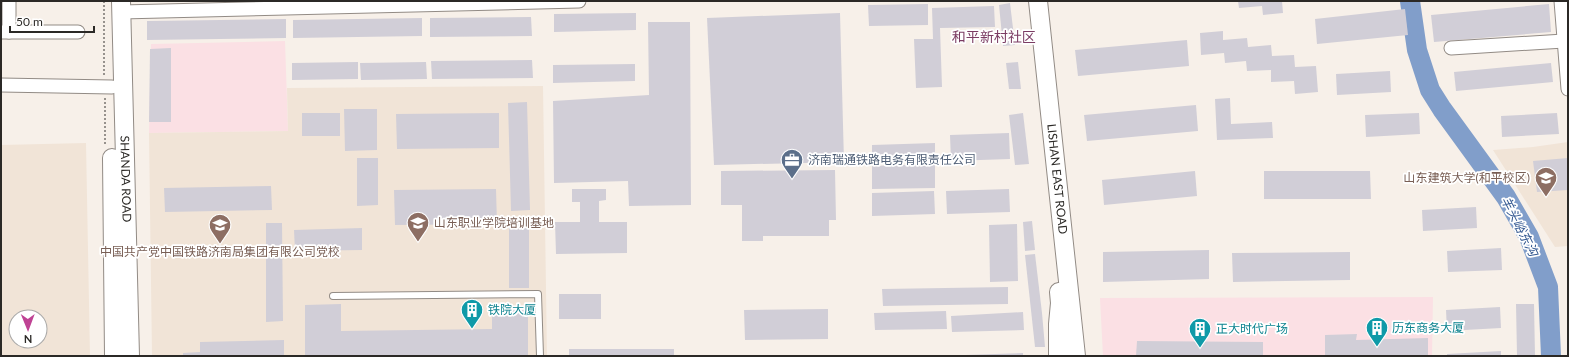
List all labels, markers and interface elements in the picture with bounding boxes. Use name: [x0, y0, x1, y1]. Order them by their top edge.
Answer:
scale bar: [10, 8, 94, 34]
text: 50 m: [16, 14, 43, 29]
district label: 和平新村社区: [952, 28, 1036, 45]
street label: LISHAN EAST ROAD: [1044, 123, 1071, 235]
street label: SHANDA ROAD: [117, 135, 135, 223]
office icon: 济南瑞通铁路电务有限责任公司: [779, 147, 805, 180]
place label: 济南瑞通铁路电务有限责任公司: [808, 152, 976, 167]
school or university icon: 山东建筑大学(和平校区): [1533, 165, 1559, 198]
place label: 山东建筑大学(和平校区): [1404, 170, 1530, 185]
water label: 羊头峪东沟: [1498, 193, 1543, 260]
school or university icon: 山东职业学院培训基地: [405, 210, 431, 243]
school or university icon: 中国共产党中国铁路济南局集团有限公司党校: [207, 212, 233, 245]
place label: 山东职业学院培训基地: [434, 215, 554, 230]
place label: 中国共产党中国铁路济南局集团有限公司党校: [100, 244, 340, 259]
building icon: 铁院大厦: [459, 297, 485, 330]
place label: 铁院大厦: [488, 302, 536, 317]
north arrow: [8, 309, 48, 349]
building icon: 历东商务大厦: [1364, 315, 1390, 348]
building icon: 正大时代广场: [1187, 316, 1213, 349]
place label: 历东商务大厦: [1392, 320, 1464, 335]
place label: 正大时代广场: [1216, 321, 1288, 336]
text: N: [24, 333, 33, 346]

